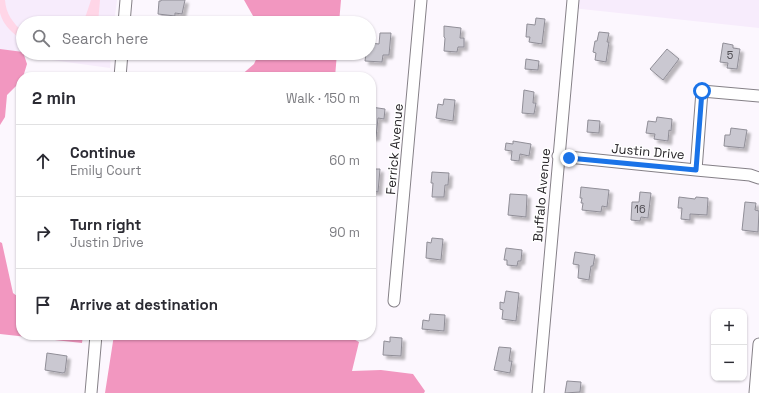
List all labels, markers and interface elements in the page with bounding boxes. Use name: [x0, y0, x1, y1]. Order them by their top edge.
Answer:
search box: [16, 16, 376, 60]
icon: search: [30, 27, 52, 49]
text: Search here: [62, 29, 148, 48]
house number: 5: [727, 48, 734, 62]
route start: [693, 82, 711, 100]
text: 2 min: [32, 87, 76, 109]
text: Walk · 150 m: [286, 90, 360, 107]
street label: Ferrick Avenue: [382, 103, 407, 195]
street label: Justin Drive: [611, 140, 685, 163]
text: Continue: [70, 143, 136, 162]
street label: Buffalo Avenue: [529, 147, 554, 243]
route end: [560, 149, 578, 167]
icon: ahead: [32, 150, 54, 172]
text: 60 m: [329, 152, 360, 169]
text: Emily Court: [70, 162, 141, 179]
house number: 16: [634, 202, 646, 216]
text: Turn right: [70, 215, 141, 234]
icon: right: [32, 222, 54, 244]
text: 90 m: [329, 224, 360, 241]
text: Justin Drive: [70, 234, 144, 251]
icon: arrive: [32, 294, 54, 316]
text: Arrive at destination: [70, 295, 218, 314]
map controls: [711, 309, 747, 381]
button: +: [711, 309, 747, 345]
button: −: [711, 345, 747, 381]

